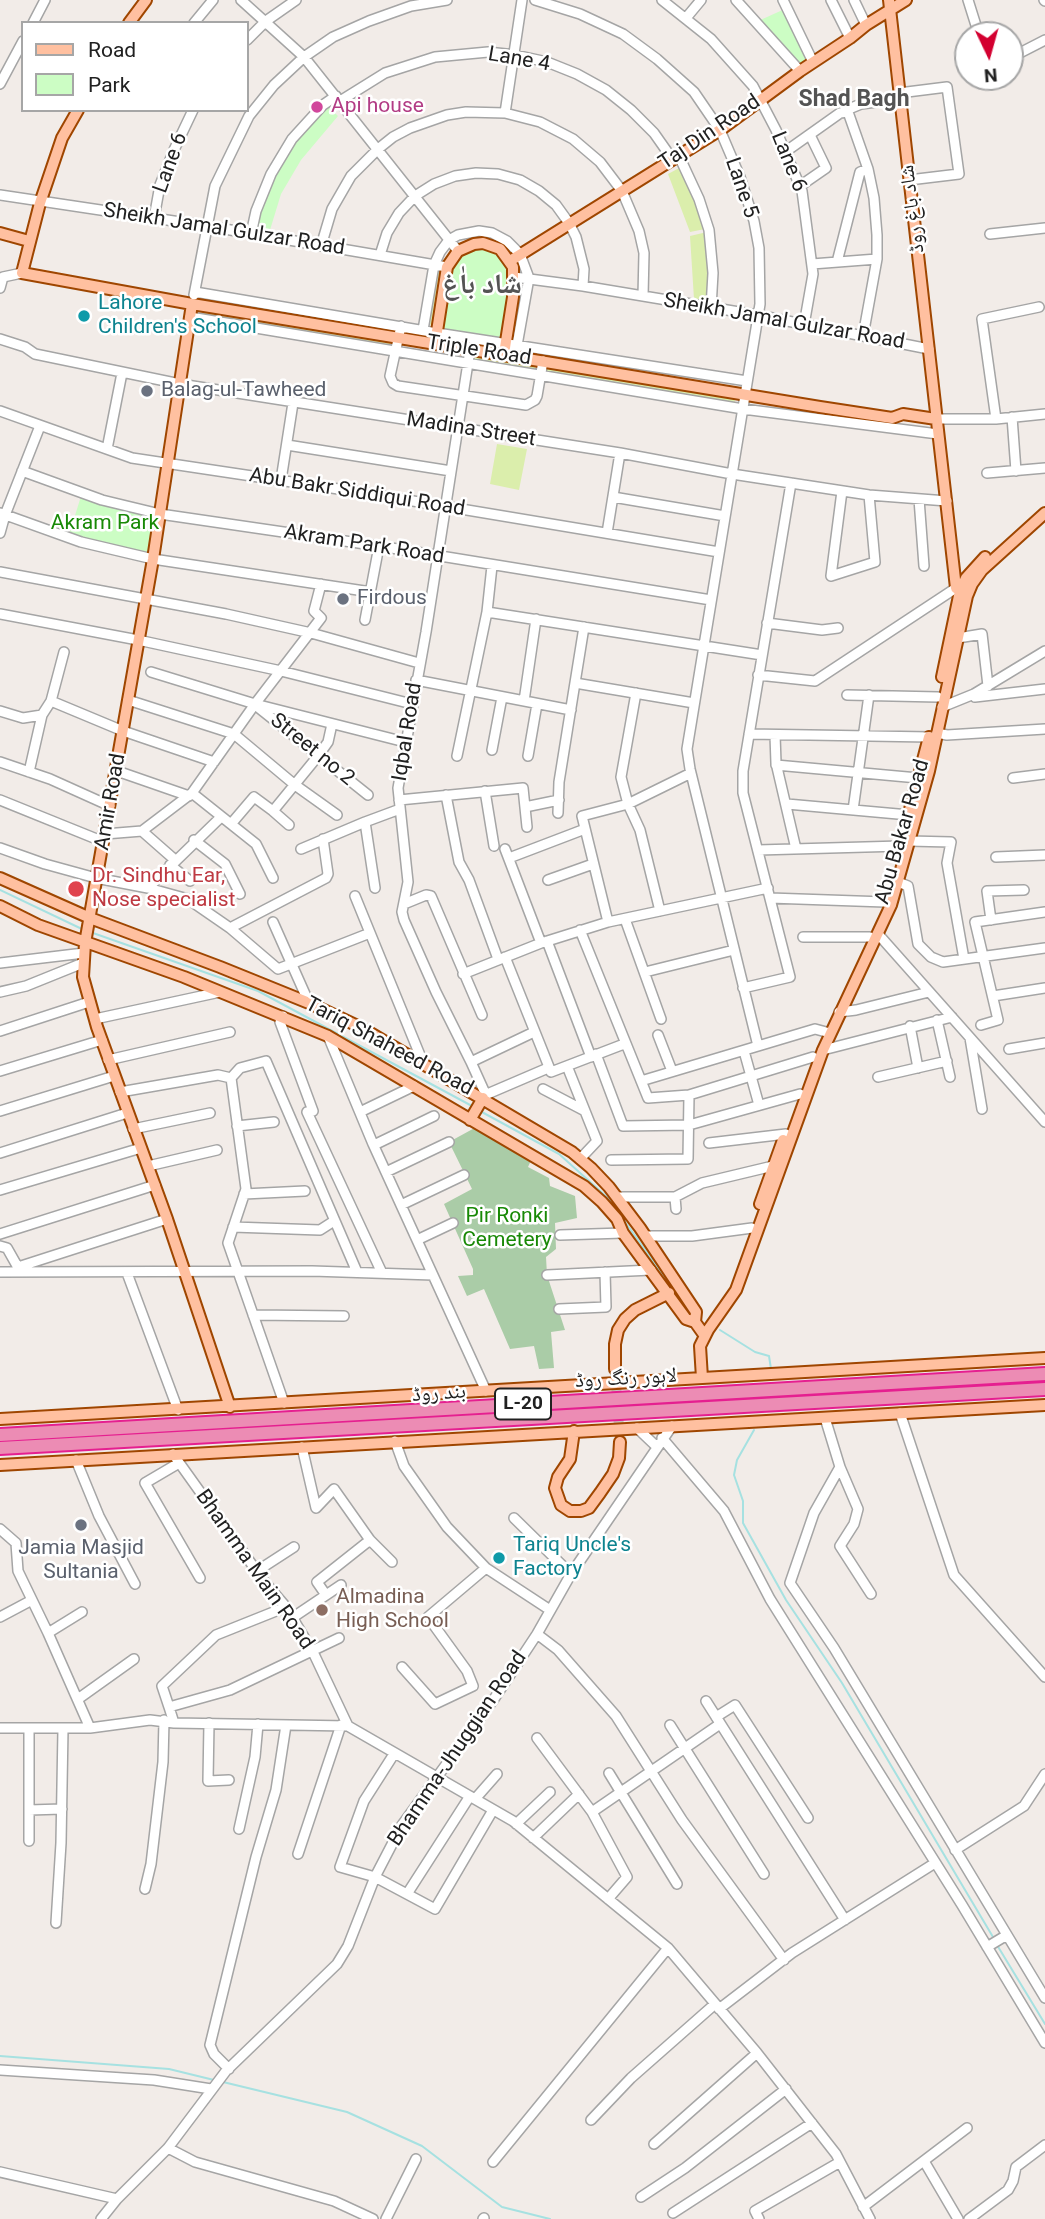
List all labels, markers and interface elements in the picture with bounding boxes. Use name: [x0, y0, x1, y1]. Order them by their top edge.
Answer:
legend: [21, 21, 248, 112]
north arrow: [954, 21, 1024, 91]
text: Road: [88, 38, 136, 62]
street label: Lane 4: [486, 42, 552, 78]
text: N: [983, 63, 998, 87]
text: Park: [88, 73, 130, 97]
district label: Shad Bagh: [798, 86, 910, 114]
street label: Taj Din Road: [654, 90, 766, 176]
place label: Api house: [331, 94, 424, 120]
marker: Api house: [309, 99, 325, 115]
street label: Lane 6: [765, 128, 811, 196]
street label: Lane 6: [148, 129, 194, 197]
street label: Lane 5: [719, 154, 763, 222]
street label: شاد باغ روڈ: [895, 163, 931, 255]
street label: Sheikh Jamal Gulzar Road: [101, 198, 347, 262]
district label: شاد باٰغ: [442, 269, 522, 303]
street label: Sheikh Jamal Gulzar Road: [662, 288, 906, 356]
place label: Lahore Children's School: [98, 291, 257, 341]
marker: Lahore Children's School: [76, 308, 92, 324]
street label: Triple Road: [425, 330, 533, 372]
place label: Balag-ul-Tawheed: [161, 378, 326, 404]
marker: Balag-ul-Tawheed: [139, 383, 155, 399]
street label: Madina Street: [405, 407, 537, 453]
street label: Abu Bakr Siddiqui Road: [247, 463, 467, 523]
park label: Akram Park: [51, 511, 159, 537]
street label: Akram Park Road: [282, 520, 446, 570]
place label: Firdous: [357, 586, 427, 612]
marker: Firdous: [335, 591, 351, 607]
street label: Iqbal Road: [388, 681, 428, 783]
street label: Street no 2: [265, 708, 359, 792]
street label: Amir Road: [90, 752, 132, 852]
street label: Abu Bakar Road: [870, 757, 936, 907]
place label: Dr. Sindhu Ear, Nose specialist: [92, 864, 235, 914]
marker: Dr. Sindhu Ear, Nose specialist: [66, 879, 86, 899]
street label: Tariq Shaheed Road: [301, 992, 477, 1102]
park label: Pir Ronki Cemetery: [462, 1204, 552, 1254]
street label: لاہور رنگ روڈ: [575, 1364, 677, 1394]
street label: بند روڈ: [411, 1380, 467, 1408]
road number: L-20: [495, 1388, 551, 1420]
street label: Bhamma Main Road: [189, 1485, 319, 1655]
marker: Jamia Masjid Sultania: [73, 1517, 89, 1533]
place label: Tariq Uncle's Factory: [513, 1533, 631, 1583]
place label: Jamia Masjid Sultania: [18, 1536, 144, 1586]
marker: Tariq Uncle's Factory: [491, 1550, 507, 1566]
place label: Almadina High School: [336, 1585, 449, 1635]
marker: Almadina High School: [314, 1602, 330, 1618]
street label: Bhamma-Jhuggian Road: [383, 1647, 533, 1851]

